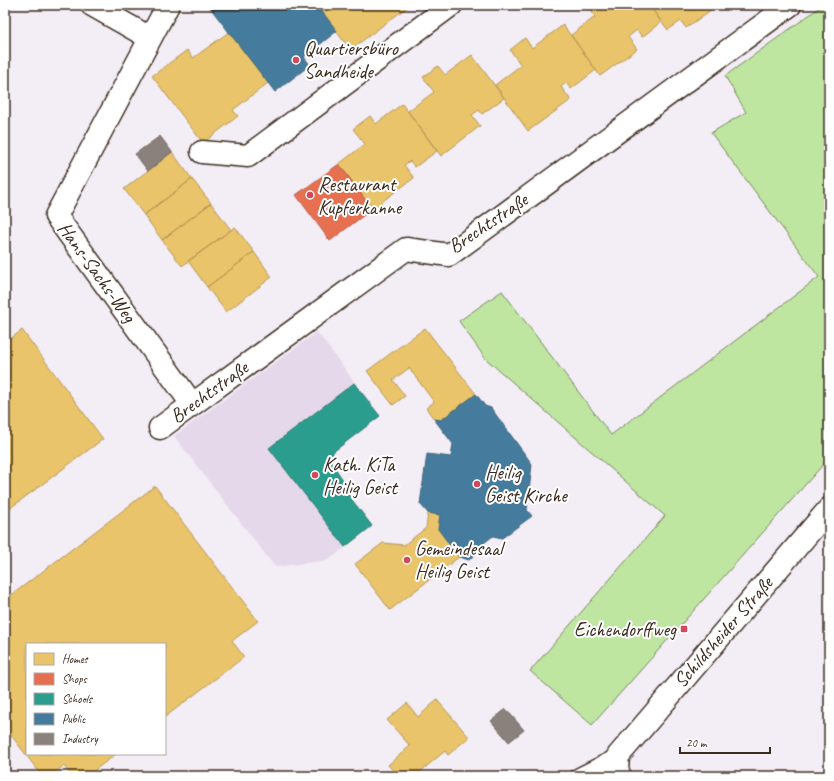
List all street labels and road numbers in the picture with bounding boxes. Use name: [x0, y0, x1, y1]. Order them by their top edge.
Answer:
street label: Brechtstraße: [443, 186, 534, 259]
street label: Hans-Sachs-Weg: [52, 217, 142, 328]
street label: Brechtstraße: [165, 354, 254, 429]
street label: Schildsheider Straße: [668, 570, 779, 693]

